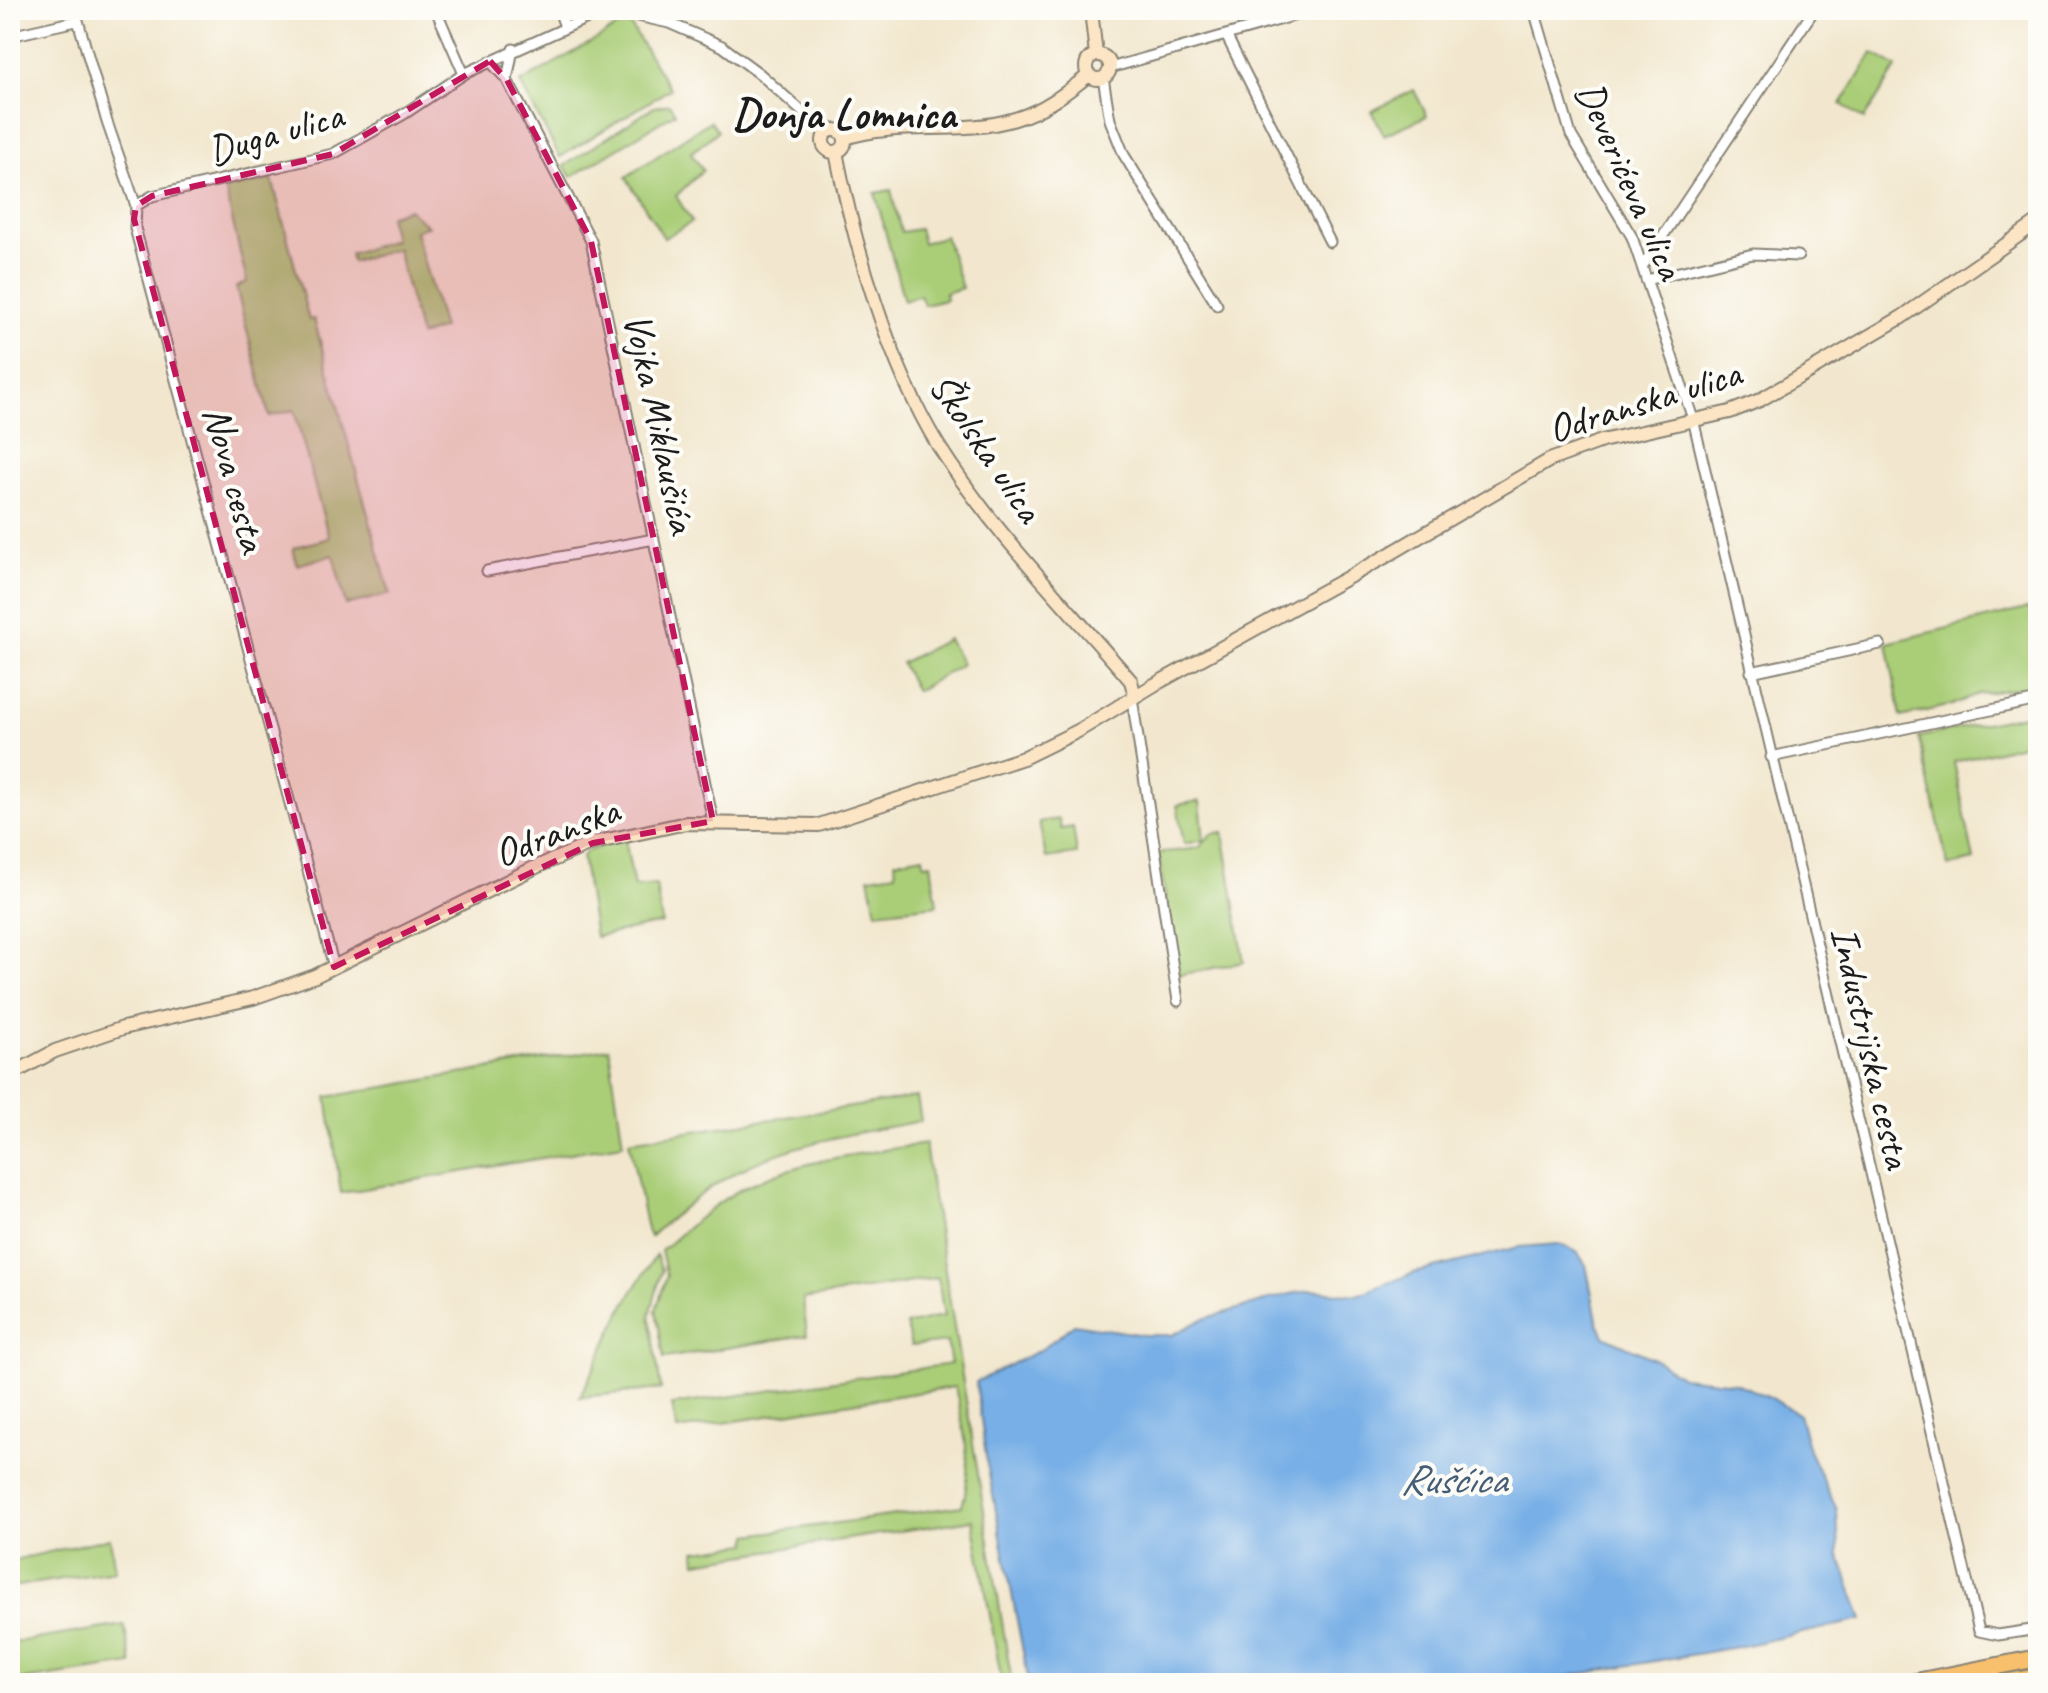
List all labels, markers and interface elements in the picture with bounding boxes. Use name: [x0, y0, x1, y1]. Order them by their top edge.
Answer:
street label: Deverićeva ulica: [1564, 74, 1697, 290]
district label: Donja Lomnica: [733, 86, 958, 141]
street label: Duga ulica: [202, 89, 351, 176]
street label: Vojka Miklaušića: [612, 309, 708, 540]
street label: Odranska ulica: [1542, 347, 1749, 454]
street label: Školska ulica: [918, 363, 1056, 534]
street label: Nova cesta: [192, 401, 279, 560]
street label: Odranska: [487, 784, 629, 879]
street label: Industrijska cesta: [1819, 922, 1924, 1176]
water label: Rušćica: [1400, 1453, 1510, 1506]

